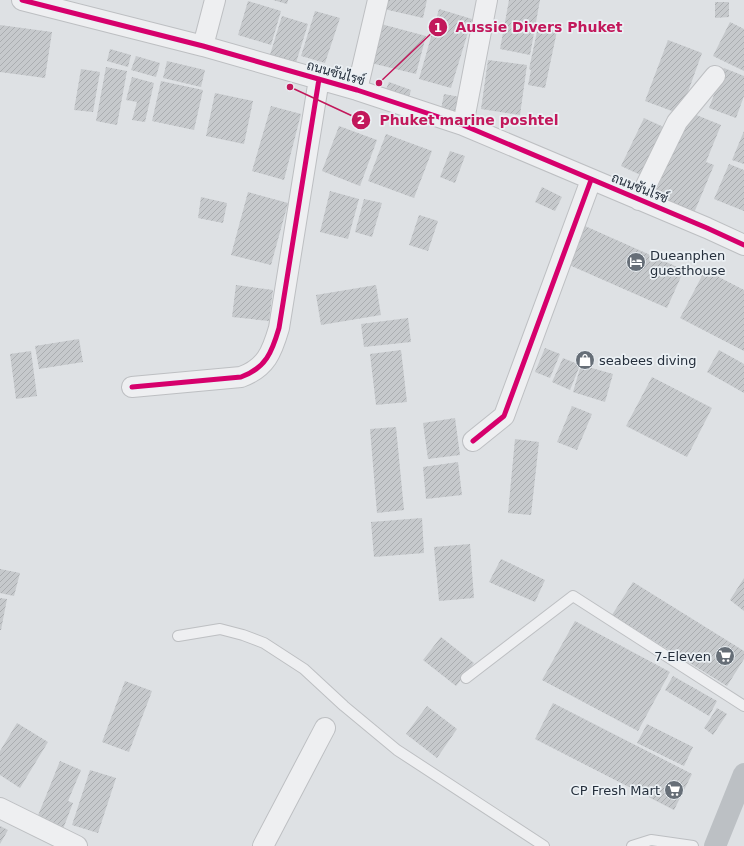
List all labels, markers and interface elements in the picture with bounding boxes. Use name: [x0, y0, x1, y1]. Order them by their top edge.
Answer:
callout: Aussie Divers Phuket: [428, 14, 631, 40]
text: Aussie Divers Phuket: [455, 19, 623, 35]
text: 1: [434, 21, 442, 35]
street label: ถนนซันไรซ์: [305, 56, 367, 88]
callout: Phuket marine poshtel: [351, 107, 567, 133]
text: Phuket marine poshtel: [379, 112, 559, 128]
text: 2: [357, 113, 365, 127]
street label: ถนนซันไรซ์: [609, 168, 671, 206]
place label: Dueanphen guesthouse: [650, 248, 726, 278]
hotel icon: Dueanphen guesthouse: [625, 251, 647, 273]
shop icon: seabees diving: [574, 349, 596, 371]
place label: seabees diving: [599, 353, 697, 368]
supermarket icon: 7-Eleven: [714, 645, 736, 667]
place label: 7-Eleven: [654, 649, 711, 664]
supermarket icon: CP Fresh Mart: [663, 779, 685, 801]
place label: CP Fresh Mart: [571, 783, 660, 798]

